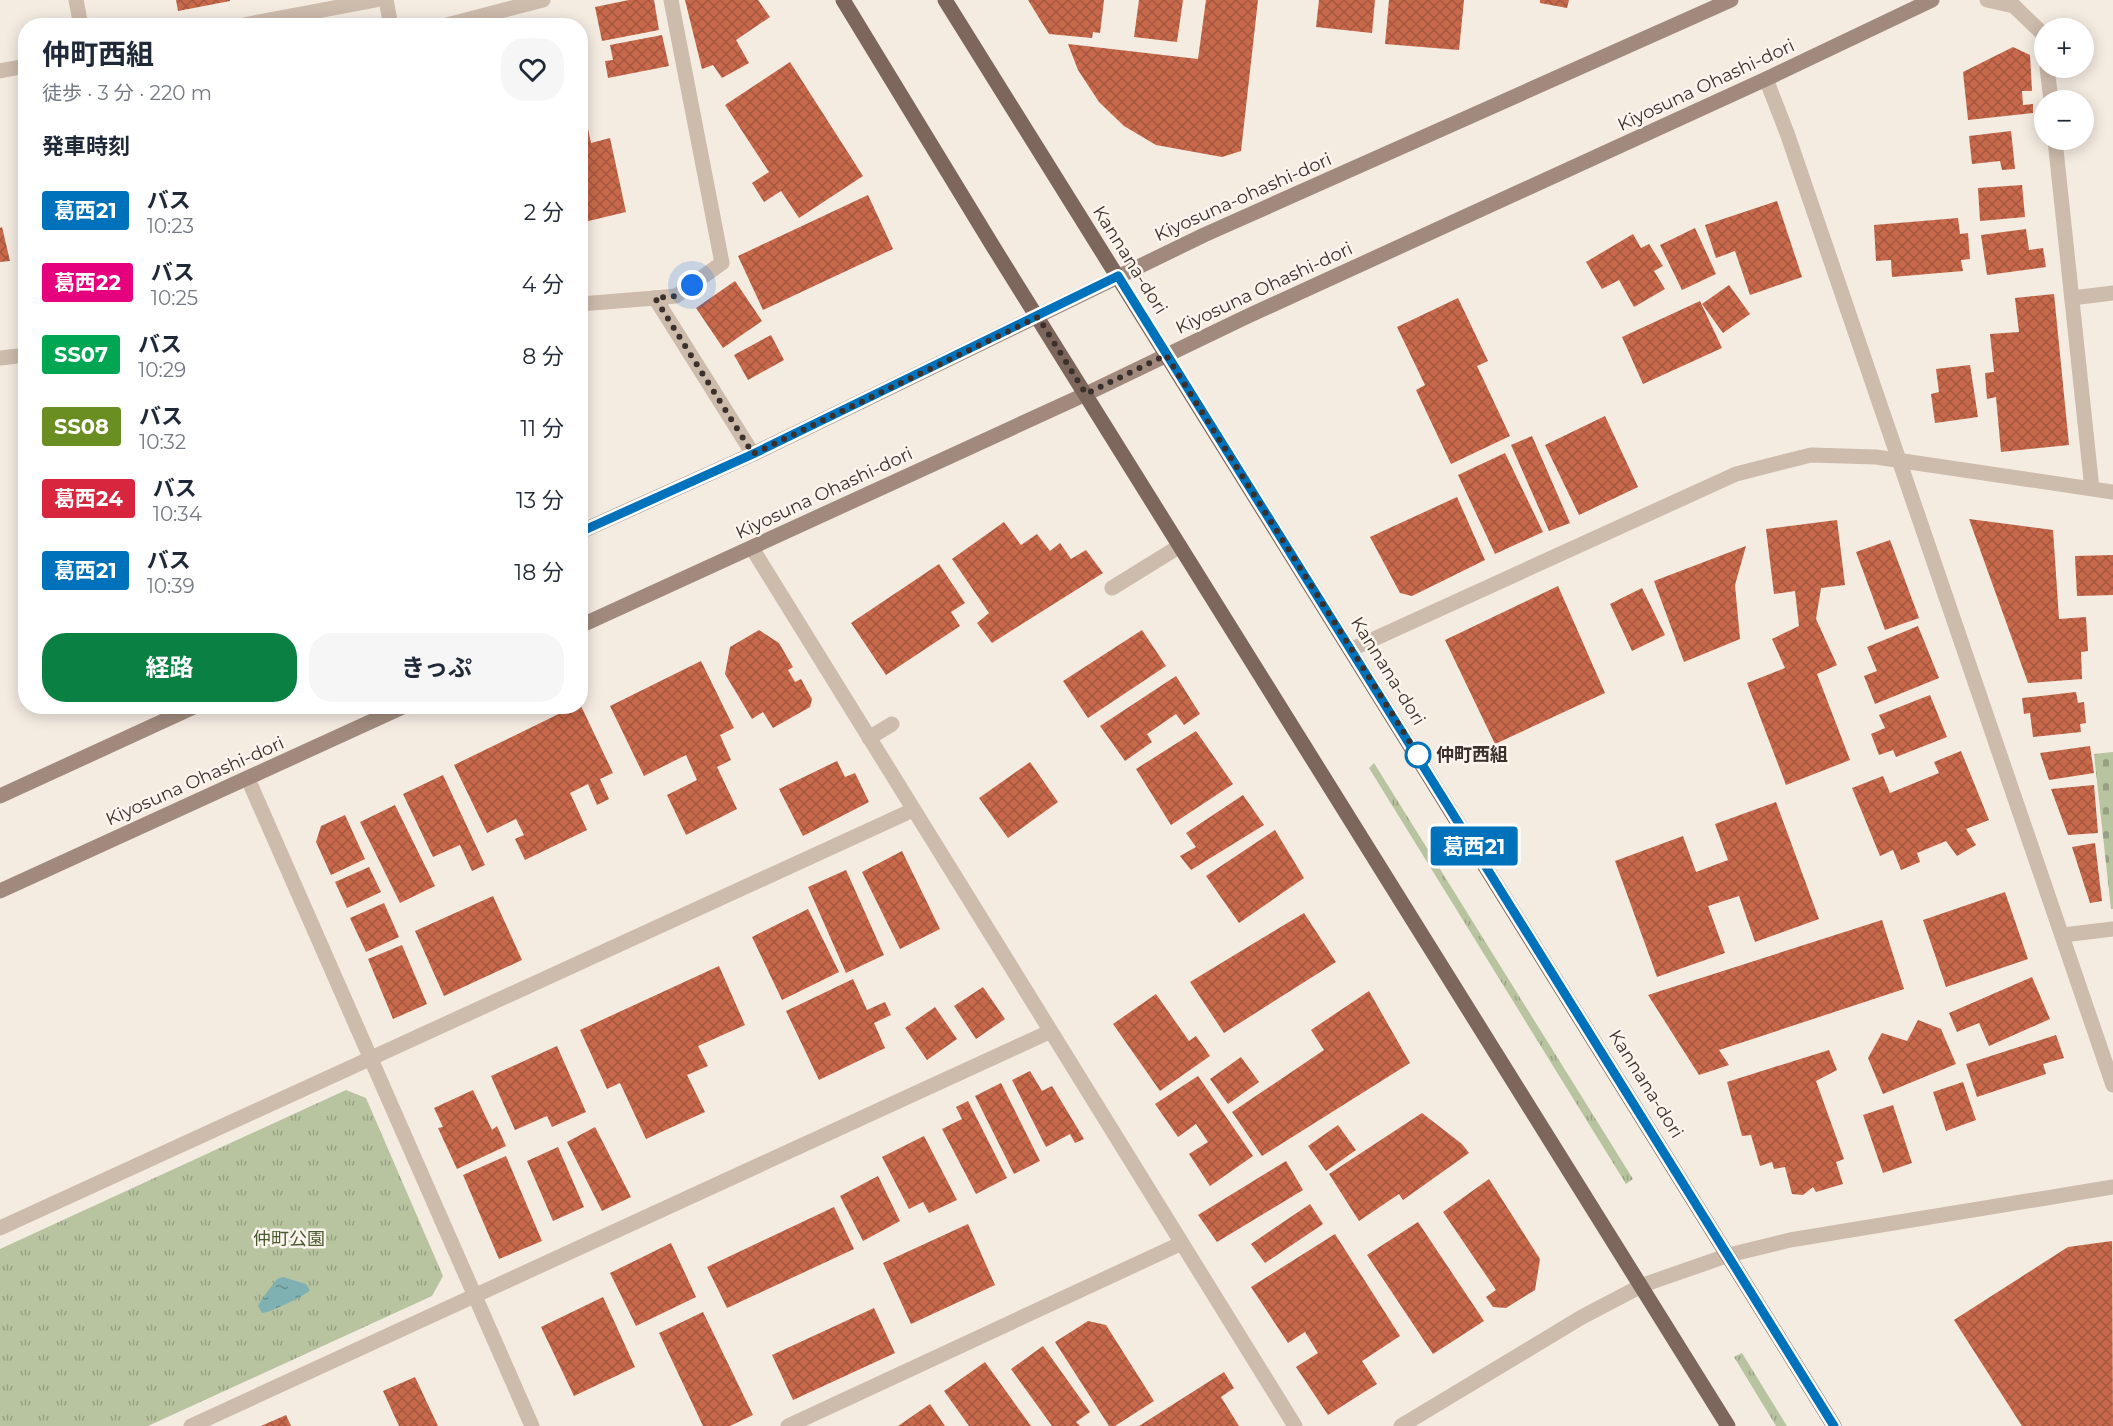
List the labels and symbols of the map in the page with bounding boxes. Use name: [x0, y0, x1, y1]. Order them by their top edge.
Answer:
street label: Kiyosuna Ohashi-dori: [1614, 34, 1798, 136]
street label: Kiyosuna-ohashi-dori: [1151, 148, 1335, 246]
street label: Kannana-dori: [1088, 202, 1172, 318]
street label: Kiyosuna Ohashi-dori: [1172, 237, 1356, 339]
your location: [677, 270, 707, 300]
street label: Kiyosuna Ohashi-dori: [732, 442, 916, 544]
street label: Kannana-dori: [1346, 613, 1430, 729]
street label: Kiyosuna Ohashi-dori: [102, 732, 288, 830]
marker: 仲町西組: [1405, 742, 1431, 768]
place label: 仲町西組: [1436, 744, 1508, 766]
line badge: 葛西21: [1432, 826, 1516, 866]
street label: Kannana-dori: [1604, 1026, 1688, 1142]
park label: 仲町公園: [253, 1228, 325, 1250]

